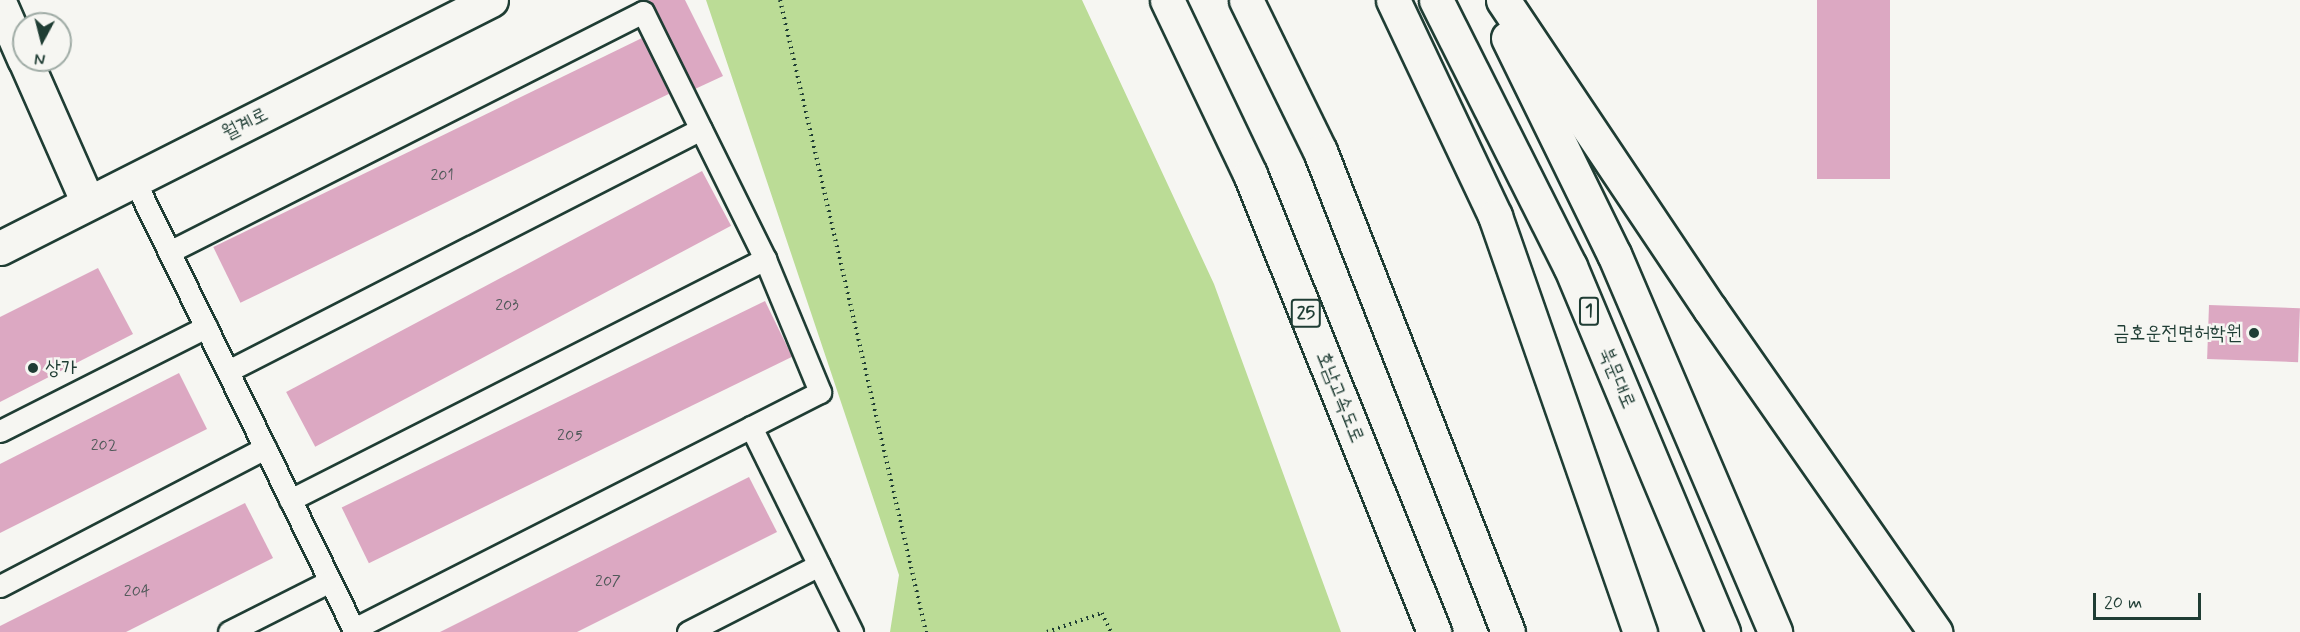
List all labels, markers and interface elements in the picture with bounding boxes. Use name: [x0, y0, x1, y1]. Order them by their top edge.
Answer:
north arrow: [12, 12, 72, 72]
text: N: [33, 47, 47, 69]
street label: 월계로: [218, 102, 272, 146]
house number: 201: [430, 166, 454, 186]
house number: 203: [495, 296, 519, 316]
road number: 1: [1578, 296, 1600, 326]
road number: 25: [1290, 298, 1322, 328]
place label: 금호운전면허학원: [2113, 321, 2242, 345]
marker: 금호운전면허학원: [2247, 326, 2261, 340]
street label: 북문대로: [1593, 344, 1641, 412]
street label: 호남고속도로: [1311, 348, 1369, 446]
place label: 상가: [45, 356, 77, 380]
marker: 상가: [26, 361, 40, 375]
house number: 205: [557, 426, 583, 446]
house number: 202: [91, 436, 117, 456]
house number: 207: [595, 572, 621, 592]
scale bar: [2096, 581, 2204, 619]
house number: 204: [124, 582, 150, 602]
text: 20 m: [2104, 591, 2142, 615]

